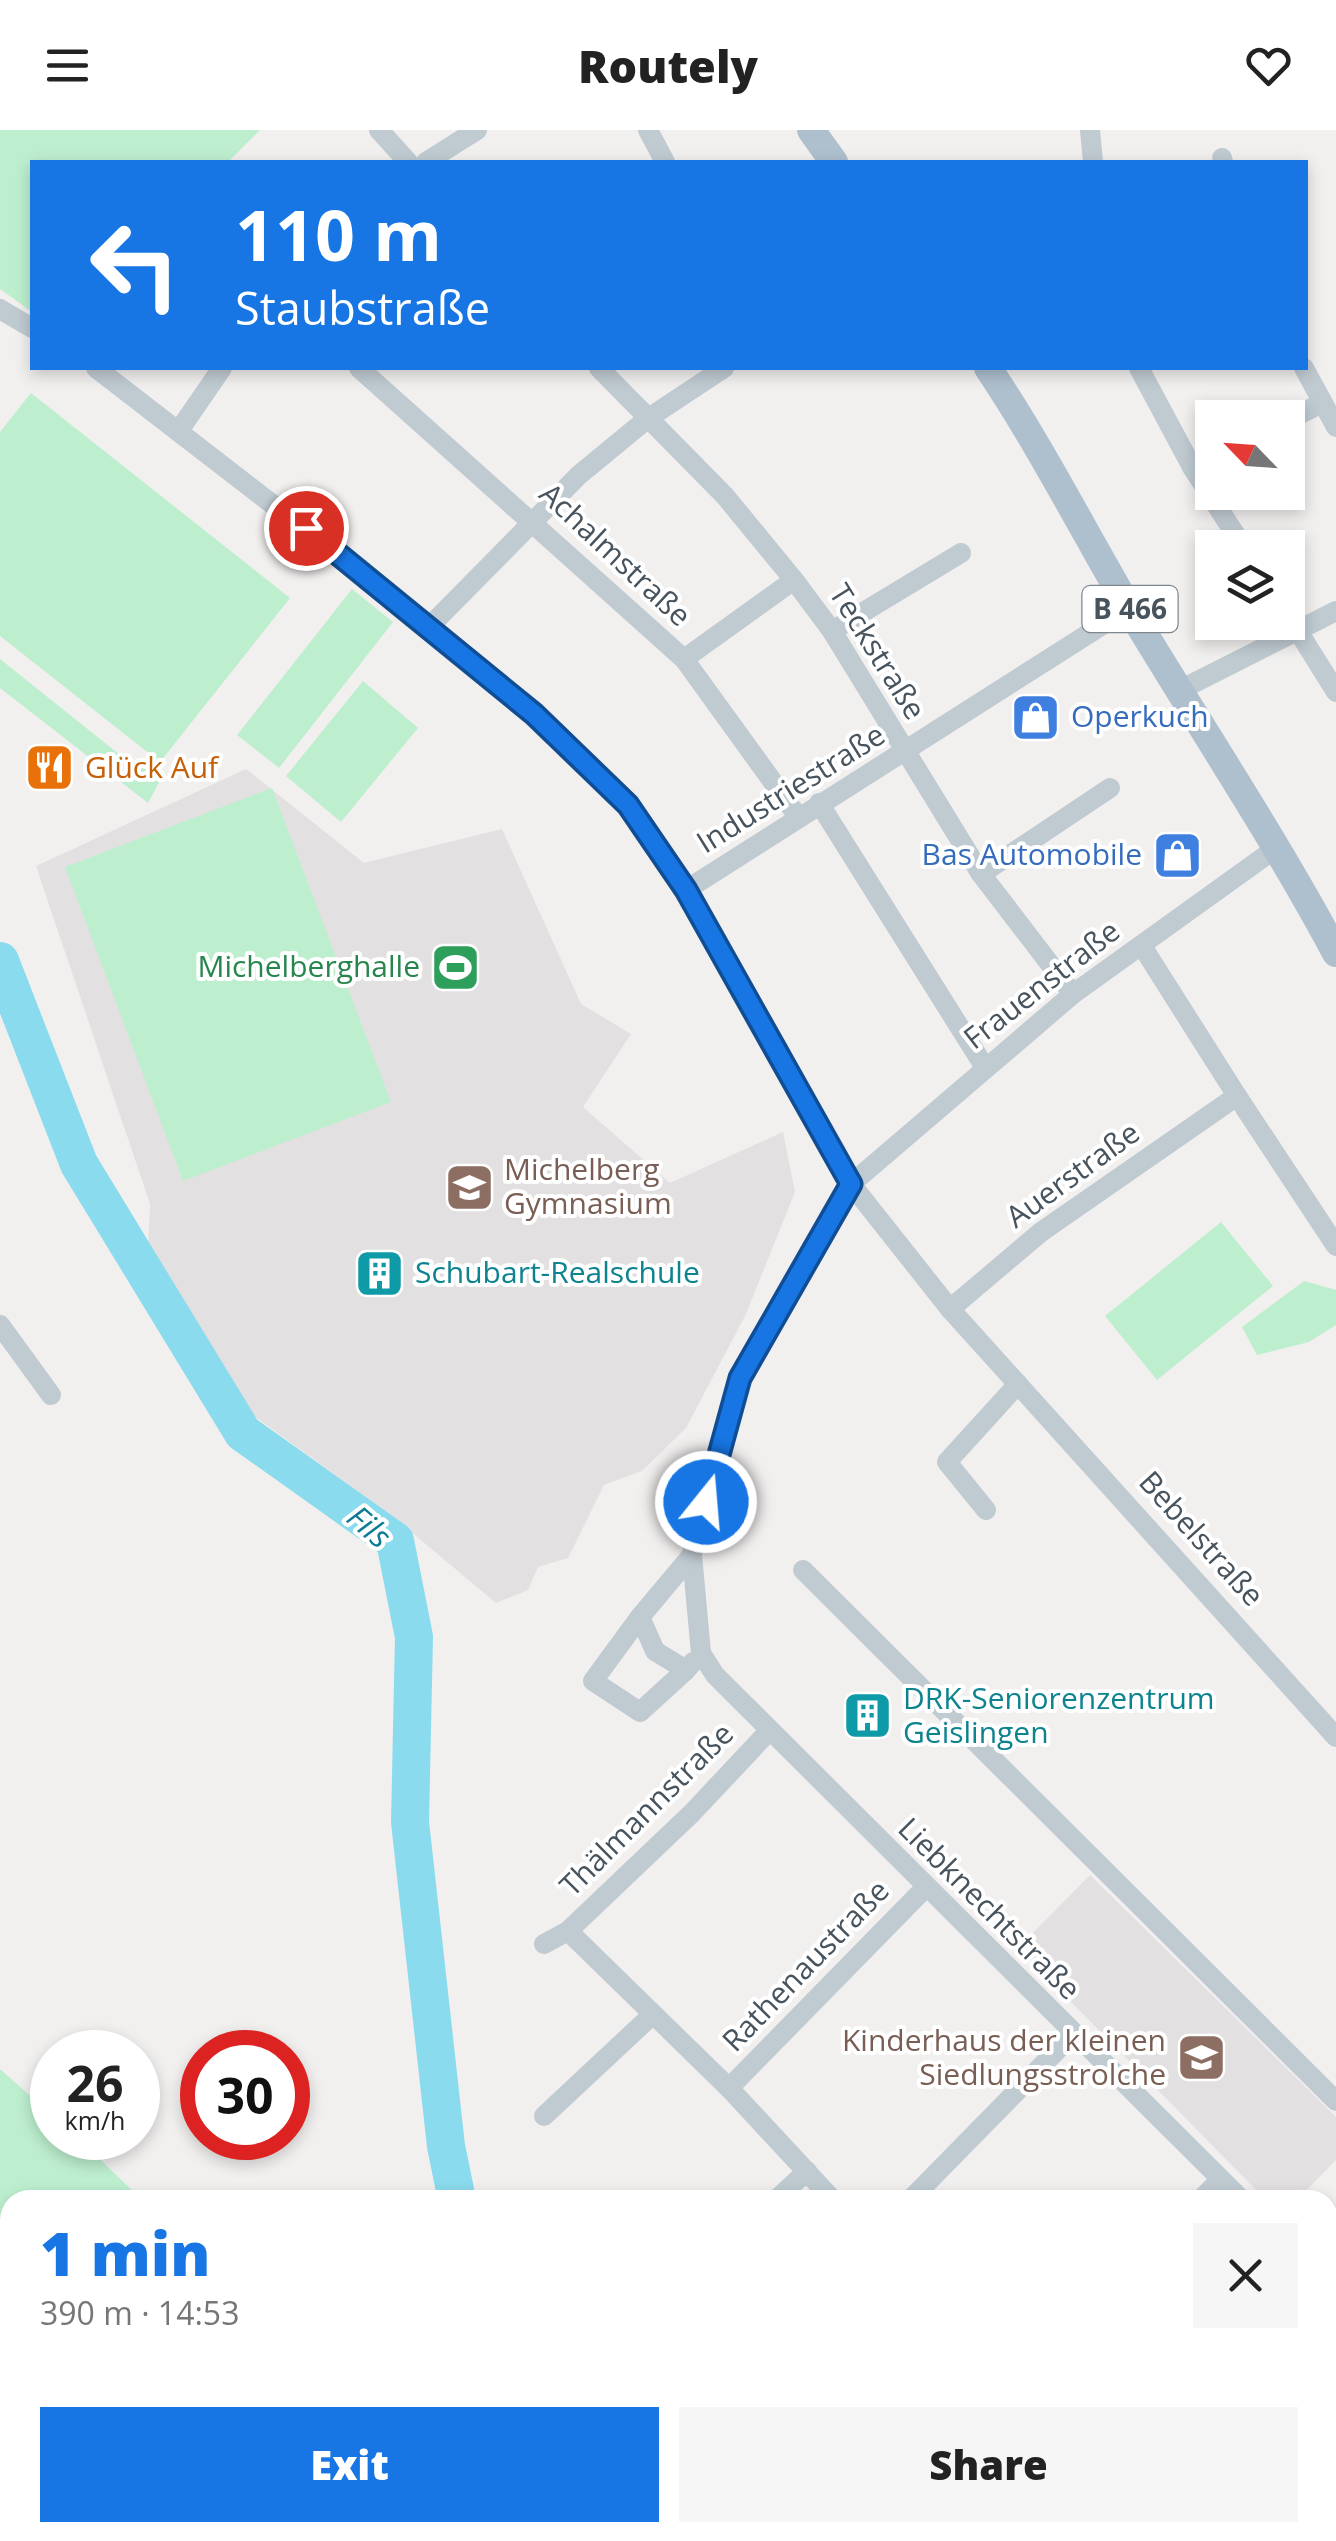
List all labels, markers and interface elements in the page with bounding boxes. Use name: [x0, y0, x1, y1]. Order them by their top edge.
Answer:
text: Routely: [578, 35, 758, 96]
icon: menu: [40, 38, 95, 93]
icon: heart: [1241, 38, 1296, 93]
text: 110 m: [235, 186, 442, 282]
icon: left: [70, 200, 200, 330]
text: Staubstraße: [235, 277, 490, 338]
north arrow: [1195, 400, 1305, 510]
map controls: [1195, 400, 1305, 640]
street label: Achalmstraße: [531, 473, 701, 635]
pin: [264, 486, 349, 571]
icon: arrive: [279, 501, 334, 556]
button: layers: [1195, 530, 1305, 640]
street label: Teckstraße: [820, 575, 936, 727]
road number: B 466: [1082, 586, 1178, 632]
shop icon: Operkuch: [1010, 691, 1062, 743]
place label: Operkuch: [1071, 695, 1209, 736]
street label: Industriestraße: [688, 713, 892, 862]
restaurant icon: Glück Auf: [24, 742, 76, 794]
place label: Glück Auf: [85, 746, 220, 787]
shop icon: Bas Automobile: [1151, 829, 1203, 881]
place label: Bas Automobile: [922, 833, 1142, 874]
street label: Frauenstraße: [955, 910, 1128, 1058]
sports icon: Michelberghalle: [429, 941, 481, 993]
place label: Michelberghalle: [197, 945, 420, 986]
street label: Auerstraße: [997, 1111, 1147, 1236]
place label: Michelberg Gymnasium: [504, 1148, 672, 1223]
school or university icon: Michelberg Gymnasium: [443, 1161, 495, 1213]
building icon: Schubart-Realschule: [354, 1247, 406, 1299]
place label: Schubart-Realschule: [415, 1251, 700, 1292]
position arrow: [654, 1450, 758, 1554]
street label: Bebelstraße: [1131, 1462, 1274, 1614]
water label: Fils: [339, 1495, 401, 1557]
place label: DRK-Seniorenzentrum Geislingen: [903, 1677, 1215, 1752]
building icon: DRK-Seniorenzentrum Geislingen: [842, 1690, 894, 1742]
street label: Thälmannstraße: [550, 1713, 742, 1905]
street label: Liebknechtstraße: [890, 1808, 1090, 2008]
street label: Rathenaustraße: [712, 1870, 897, 2060]
place label: Kinderhaus der kleinen Siedlungsstrolche: [842, 2019, 1166, 2094]
speed limit sign: 30: [180, 2030, 310, 2160]
school or university icon: Kinderhaus der kleinen Siedlungsstrolche: [1175, 2032, 1227, 2084]
text: 26: [66, 2049, 124, 2117]
text: km/h: [65, 2103, 125, 2137]
text: 1 min: [40, 2212, 210, 2294]
button: close: [1193, 2223, 1298, 2328]
text: 390 m · 14:53: [40, 2291, 239, 2334]
button: Exit: [40, 2407, 659, 2522]
button: Share: [679, 2407, 1298, 2522]

